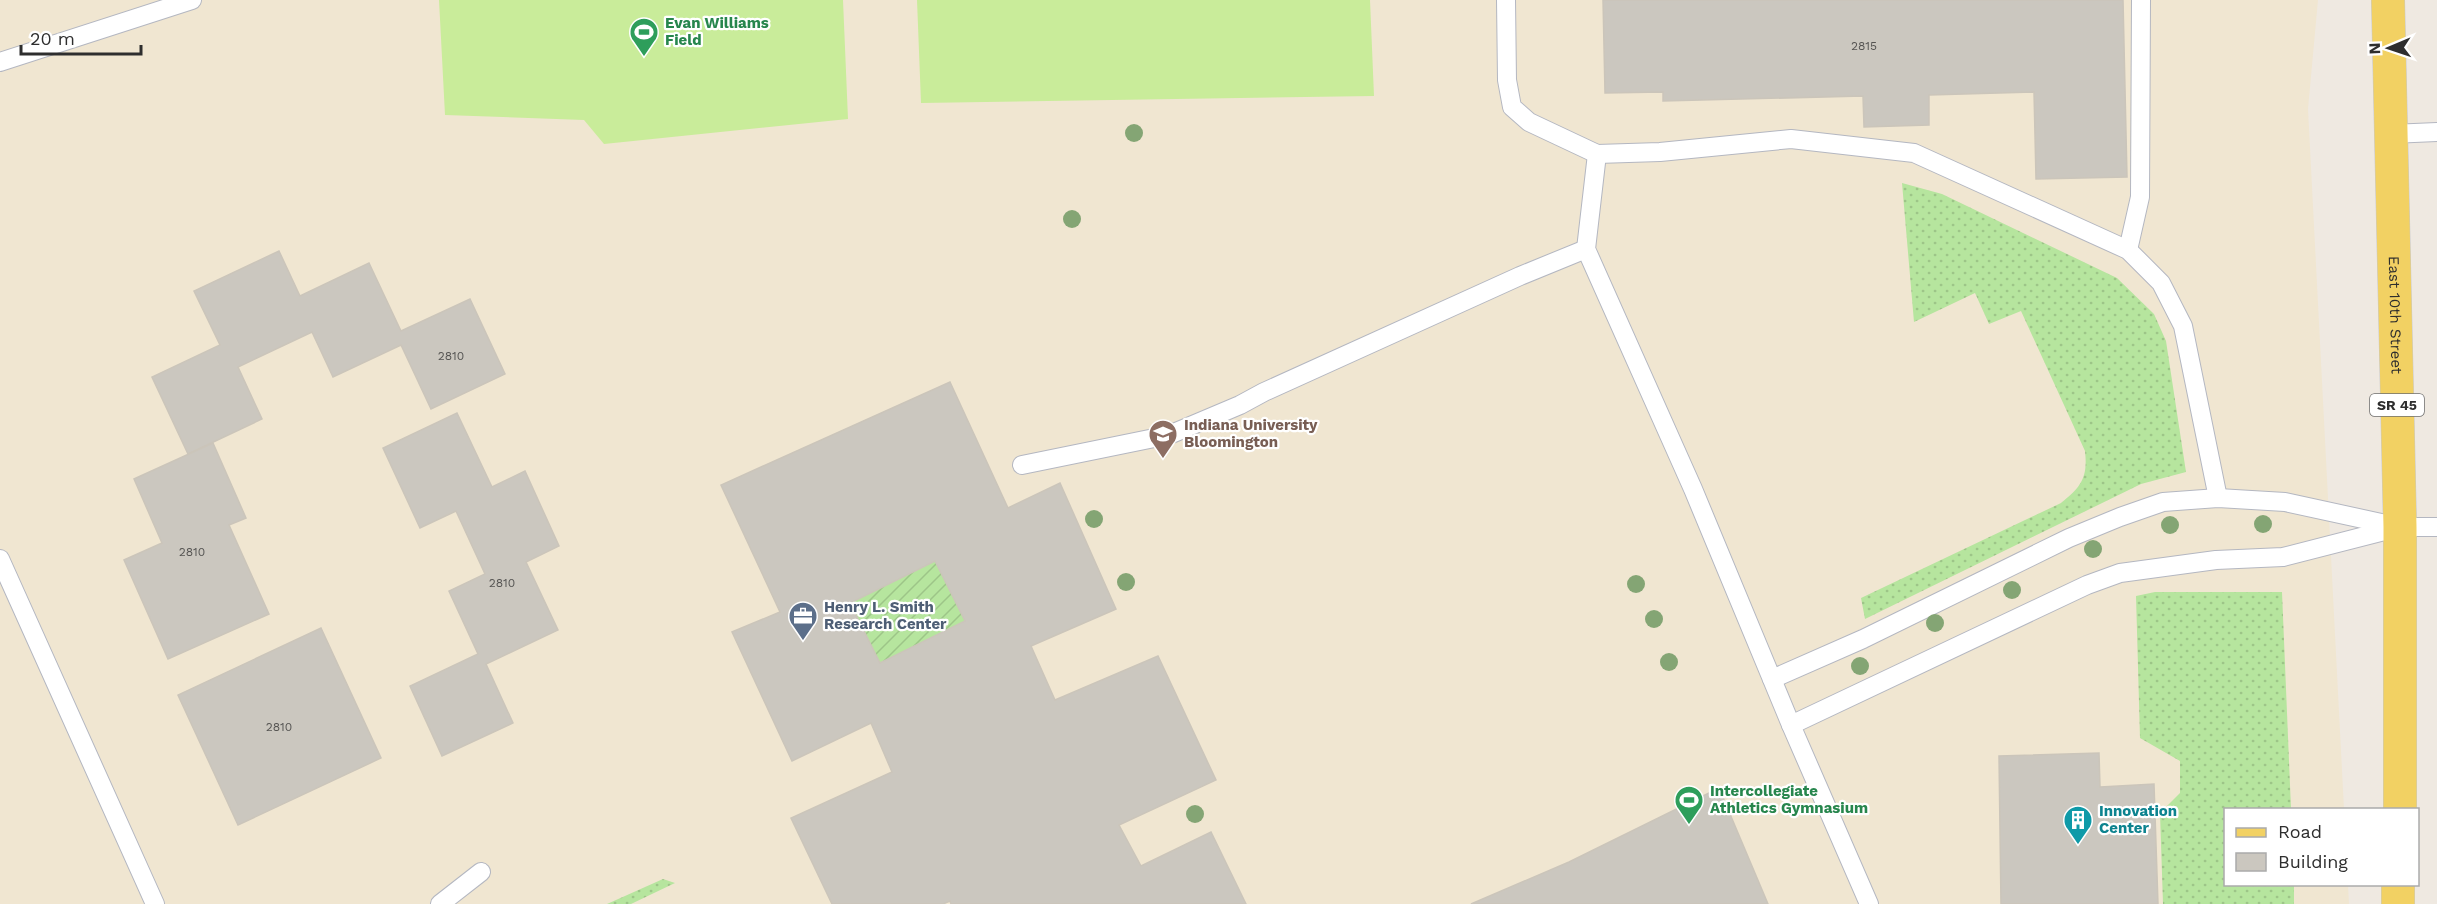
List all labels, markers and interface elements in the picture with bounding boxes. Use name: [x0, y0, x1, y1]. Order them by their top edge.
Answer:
place label: Evan Williams Field: [665, 14, 769, 49]
sports icon: Evan Williams Field: [628, 16, 660, 58]
scale bar: [21, 18, 141, 56]
north arrow: [2359, 18, 2419, 78]
text: 20 m: [30, 28, 75, 49]
house number: 2815: [1851, 39, 1877, 53]
text: N: [2365, 42, 2384, 55]
street label: East 10th Street: [2385, 256, 2406, 375]
house number: 2810: [438, 349, 464, 363]
road number: SR 45: [2370, 394, 2424, 416]
place label: Indiana University Bloomington: [1184, 416, 1318, 451]
school or university icon: Indiana University Bloomington: [1147, 418, 1179, 460]
house number: 2810: [179, 545, 205, 559]
house number: 2810: [489, 576, 515, 590]
place label: Henry L. Smith Research Center: [824, 598, 947, 633]
office icon: Henry L. Smith Research Center: [787, 600, 819, 642]
house number: 2810: [266, 720, 292, 734]
place label: Intercollegiate Athletics Gymnasium: [1710, 782, 1868, 817]
sports icon: Intercollegiate Athletics Gymnasium: [1673, 784, 1705, 826]
place label: Innovation Center: [2099, 802, 2177, 837]
building icon: Innovation Center: [2062, 804, 2094, 846]
legend: [2224, 808, 2419, 886]
text: Road: [2278, 821, 2322, 842]
text: Building: [2278, 851, 2348, 872]

